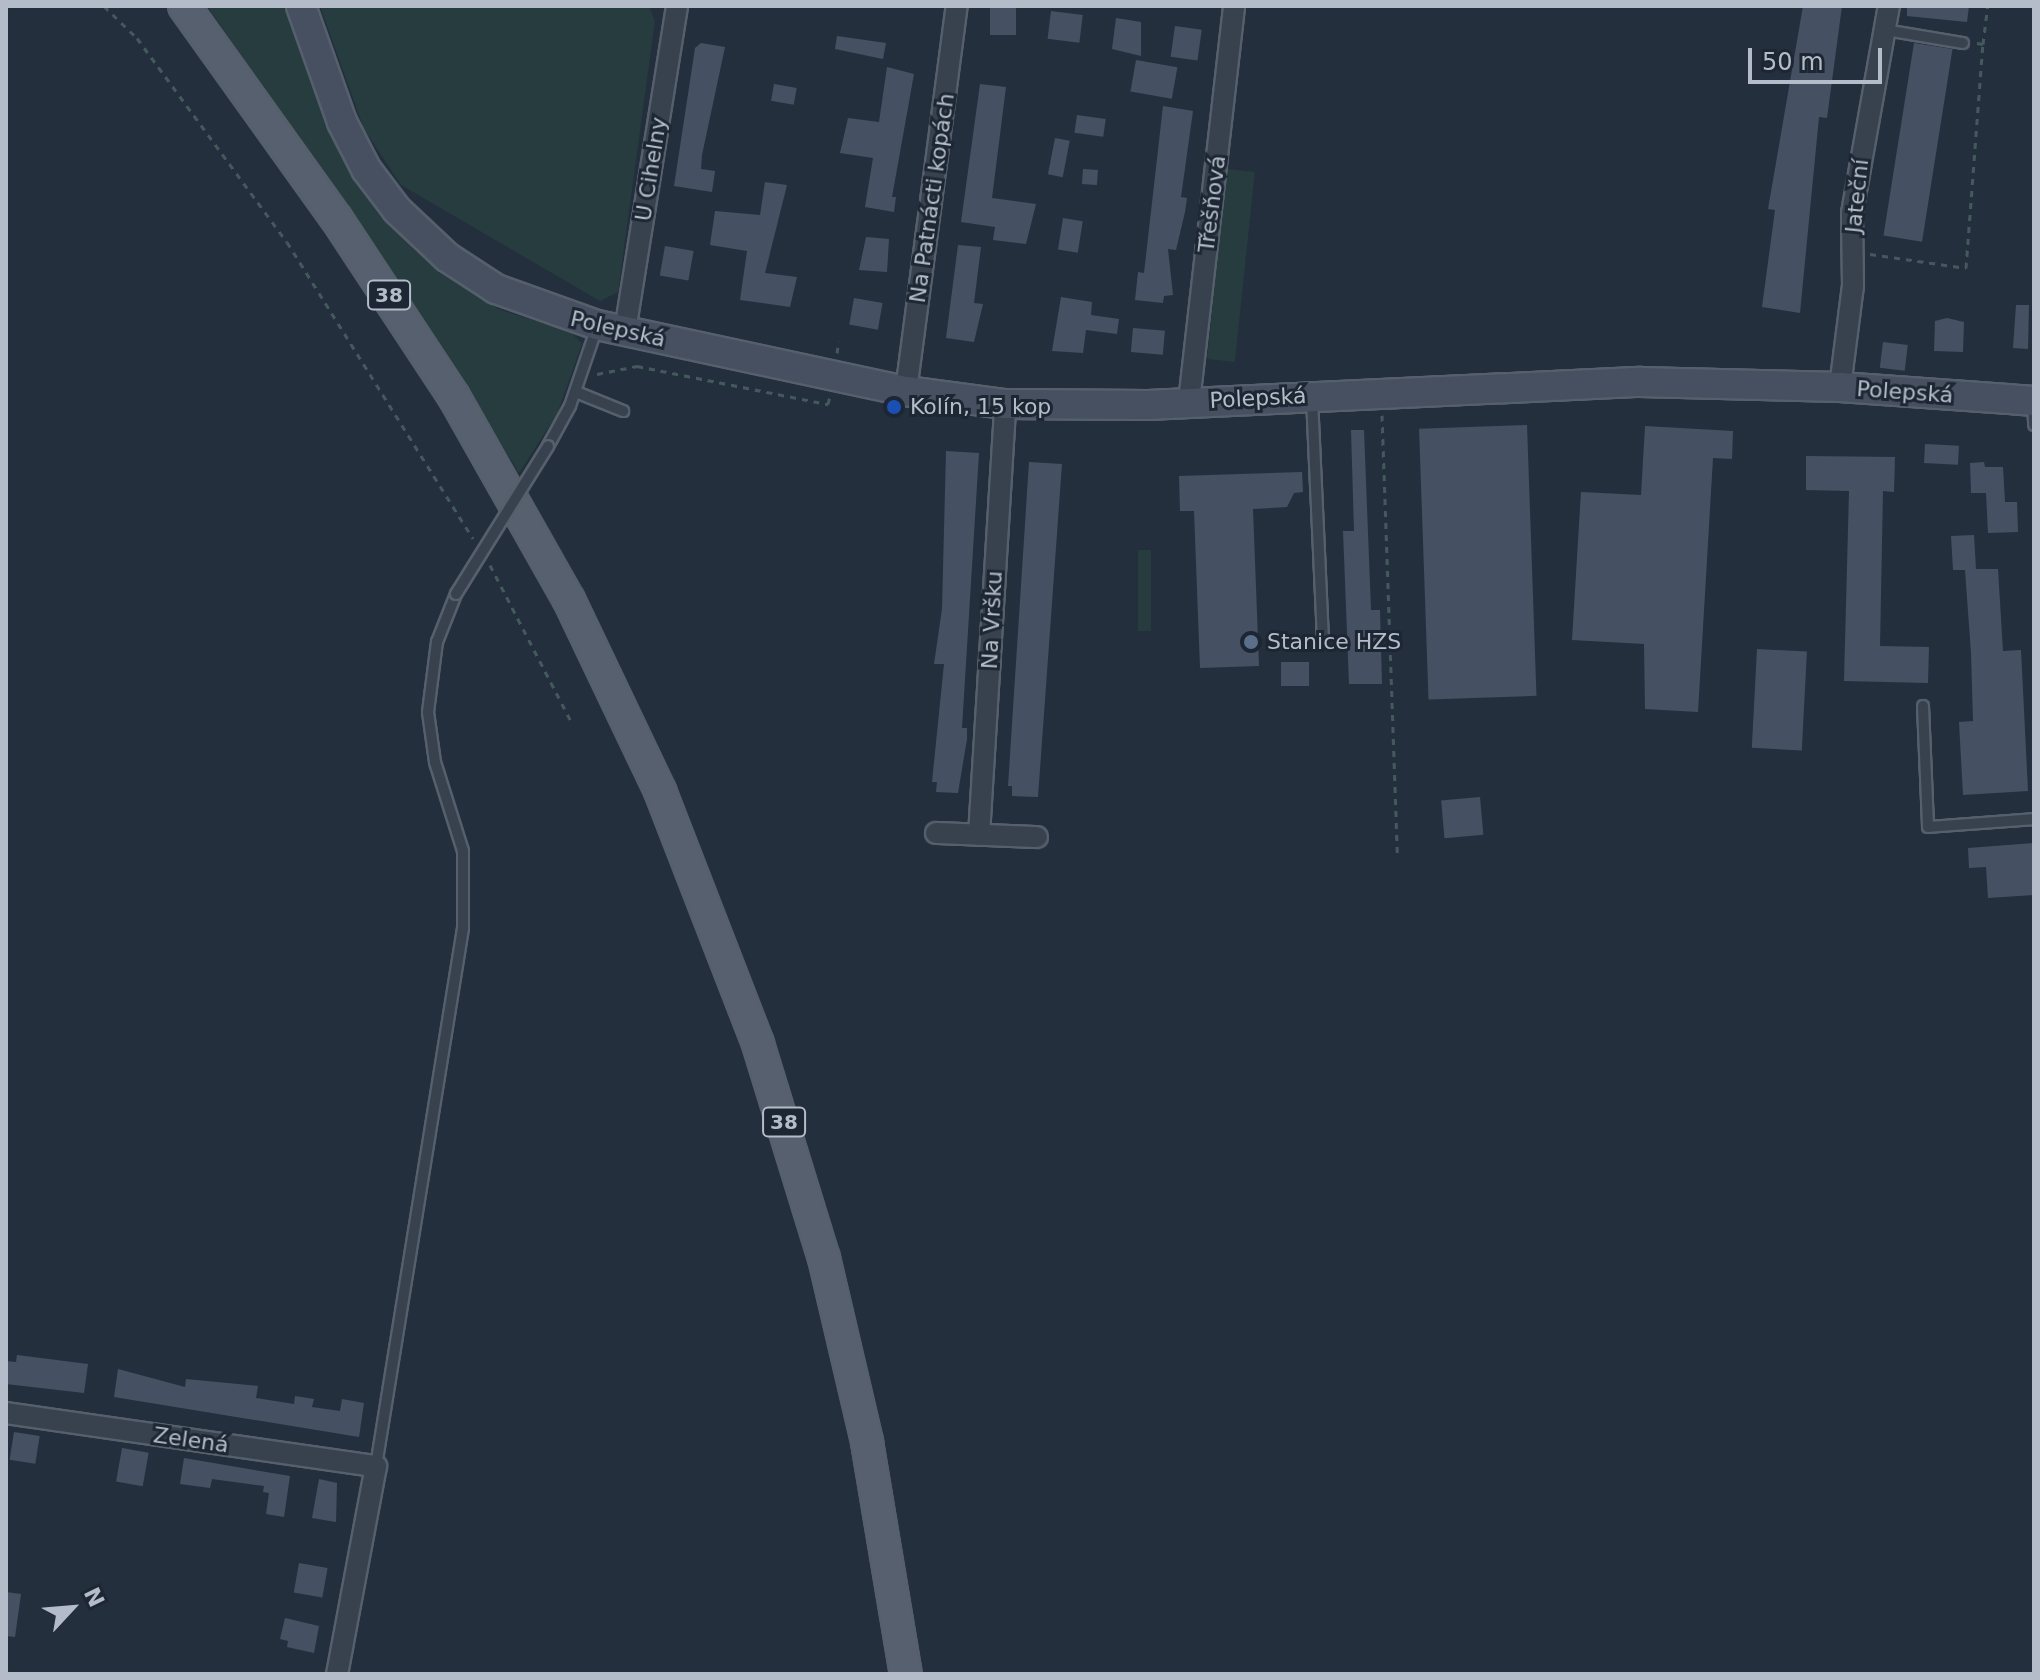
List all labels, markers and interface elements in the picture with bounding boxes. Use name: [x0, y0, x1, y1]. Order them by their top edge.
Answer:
scale bar: [1752, 32, 1886, 82]
text: 50 m: [1762, 48, 1824, 76]
street label: Na Patnácti kopách: [904, 91, 960, 305]
street label: U Cihelny: [630, 115, 672, 223]
street label: Třešňová: [1193, 154, 1231, 254]
street label: Jateční: [1840, 158, 1874, 234]
road number: 38: [367, 279, 411, 311]
street label: Polepská: [568, 305, 668, 353]
street label: Polepská: [1856, 375, 1954, 409]
street label: Polepská: [1209, 382, 1307, 414]
place label: Kolín, 15 kop: [910, 394, 1051, 420]
marker: Kolín, 15 kop: [885, 398, 903, 416]
street label: Na Vršku: [976, 570, 1008, 670]
place label: Stanice HZS: [1267, 629, 1401, 655]
marker: Stanice HZS: [1242, 633, 1260, 651]
road number: 38: [762, 1106, 806, 1138]
street label: Zelená: [152, 1422, 230, 1458]
north arrow: [32, 1568, 112, 1648]
text: N: [79, 1583, 109, 1611]

